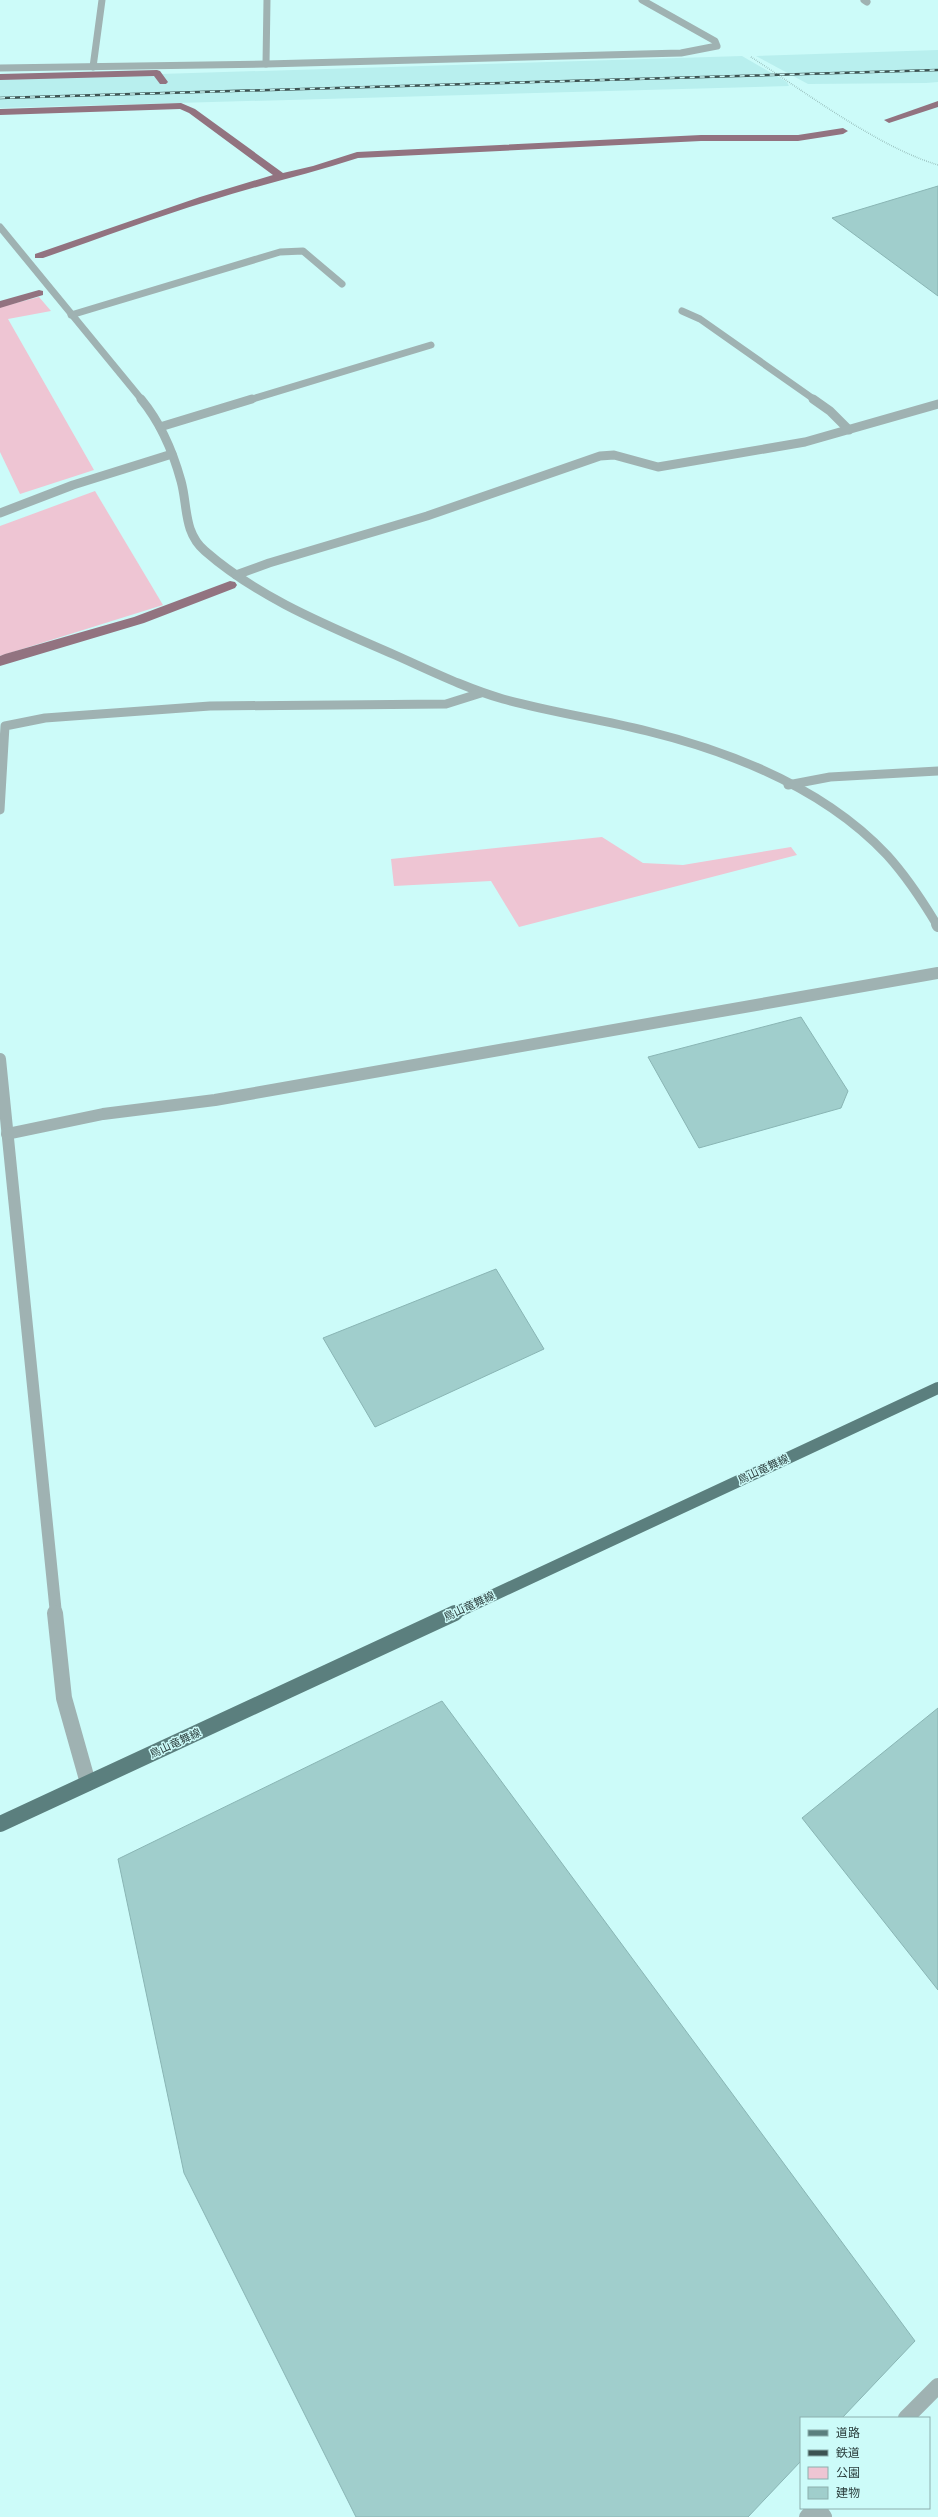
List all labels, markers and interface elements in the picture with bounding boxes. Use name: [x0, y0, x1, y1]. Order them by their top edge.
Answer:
street label: 鳥山竜舞線: [736, 1452, 791, 1487]
street label: 鳥山竜舞線: [442, 1589, 497, 1624]
street label: 鳥山竜舞線: [148, 1726, 203, 1761]
legend: [800, 2417, 930, 2509]
text: 道路: [836, 2426, 860, 2440]
text: 鉄道: [836, 2446, 860, 2460]
text: 公園: [836, 2466, 860, 2480]
text: 建物: [836, 2486, 860, 2500]

